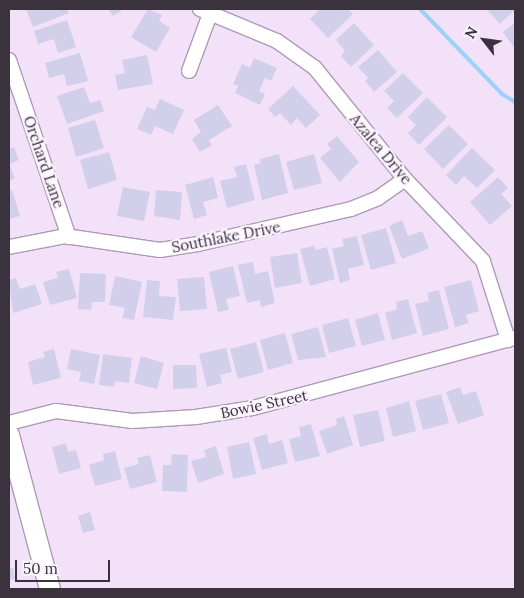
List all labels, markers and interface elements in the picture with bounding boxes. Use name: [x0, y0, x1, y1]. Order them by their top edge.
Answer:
north arrow: [459, 15, 509, 65]
text: N: [461, 23, 482, 42]
street label: Azalea Drive: [346, 110, 416, 188]
street label: Orchard Lane: [20, 114, 68, 210]
street label: Southlake Drive: [170, 218, 282, 256]
street label: Bowie Street: [219, 386, 309, 422]
scale bar: [18, 550, 112, 582]
text: 50 m: [23, 559, 58, 578]

